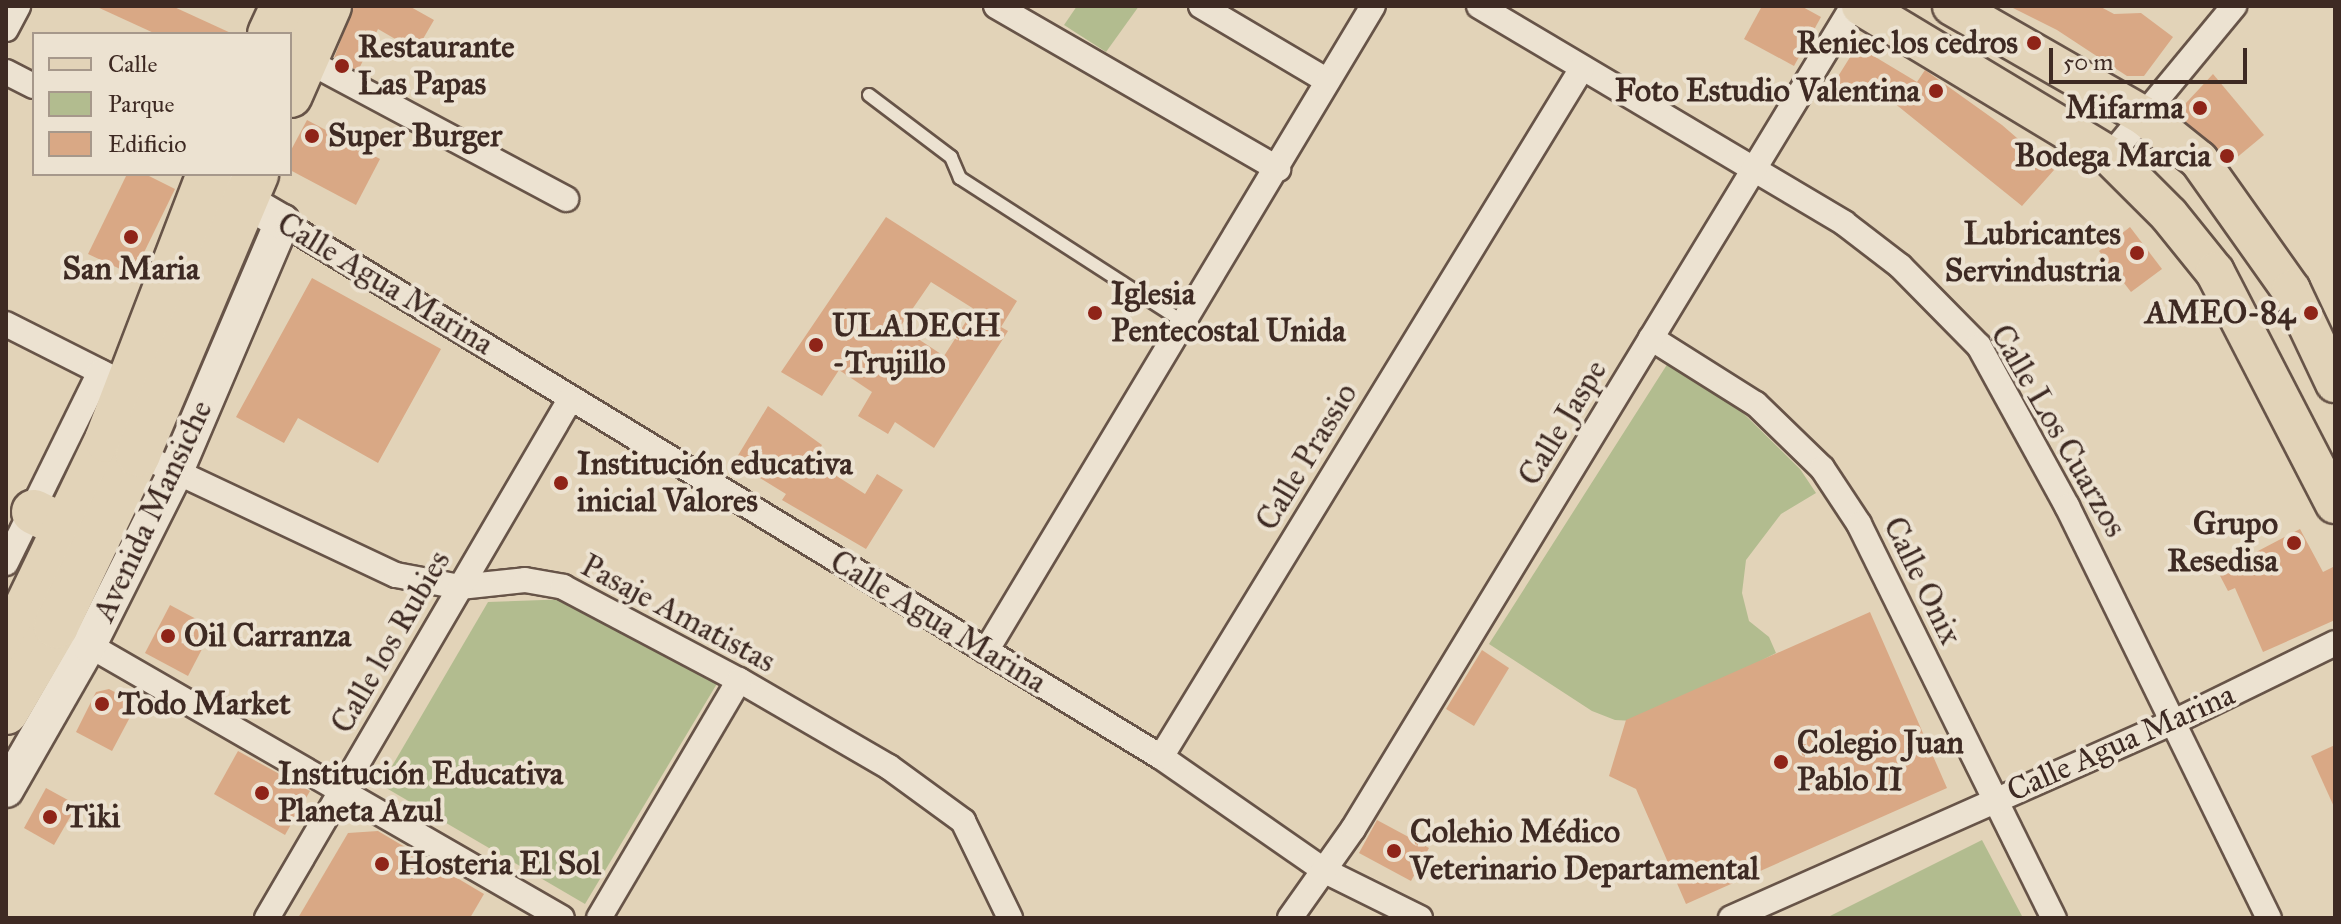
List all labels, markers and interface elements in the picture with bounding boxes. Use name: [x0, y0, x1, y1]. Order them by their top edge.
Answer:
place label: Reniec los cedros: [1796, 24, 2018, 62]
place label: Restaurante Las Papas: [358, 29, 515, 104]
legend: [32, 32, 292, 176]
scale bar: [2053, 32, 2251, 82]
marker: Reniec los cedros: [2025, 34, 2043, 52]
text: 50 m: [2063, 47, 2113, 77]
text: Calle: [108, 49, 157, 79]
marker: Restaurante Las Papas: [333, 57, 351, 75]
place label: Foto Estudio Valentina: [1615, 72, 1920, 110]
marker: Foto Estudio Valentina: [1927, 82, 1945, 100]
text: Parque: [108, 89, 175, 119]
place label: Mifarma: [2066, 89, 2184, 127]
marker: Mifarma: [2191, 99, 2209, 117]
place label: Super Burger: [328, 117, 502, 155]
marker: Super Burger: [303, 127, 321, 145]
text: Edificio: [108, 129, 187, 159]
place label: Bodega Marcia: [2015, 137, 2211, 175]
marker: Bodega Marcia: [2218, 147, 2236, 165]
street label: Calle Agua Marina: [270, 204, 500, 364]
place label: Lubricantes Servindustria: [1945, 216, 2121, 291]
marker: San Maria: [122, 228, 140, 246]
marker: Lubricantes Servindustria: [2128, 244, 2146, 262]
place label: San Maria: [63, 250, 199, 288]
place label: Iglesia Pentecostal Unida: [1111, 276, 1346, 351]
place label: AMEO-84: [2145, 294, 2295, 332]
marker: Iglesia Pentecostal Unida: [1086, 304, 1104, 322]
marker: AMEO-84: [2302, 304, 2320, 322]
place label: ULADECH -Trujillo: [832, 308, 1001, 383]
street label: Calle Los Cuarzos: [1982, 318, 2134, 544]
marker: ULADECH -Trujillo: [807, 336, 825, 354]
street label: Calle Jaspe: [1511, 353, 1615, 493]
street label: Calle Prassio: [1248, 377, 1366, 537]
street label: Avenida Mansiche: [85, 394, 221, 628]
place label: Institución educativa inicial Valores: [577, 446, 853, 521]
marker: Institución educativa inicial Valores: [552, 474, 570, 492]
place label: Grupo Resedisa: [2167, 506, 2278, 581]
street label: Calle Onix: [1875, 511, 1969, 651]
marker: Grupo Resedisa: [2285, 534, 2303, 552]
street label: Calle Agua Marina: [823, 542, 1053, 702]
street label: Calle los Rubies: [323, 544, 459, 740]
street label: Pasaje Amatistas: [574, 547, 782, 681]
place label: Oil Carranza: [184, 617, 351, 655]
marker: Oil Carranza: [159, 627, 177, 645]
street label: Calle Agua Marina: [2001, 676, 2241, 810]
place label: Todo Market: [118, 685, 290, 723]
marker: Todo Market: [93, 695, 111, 713]
place label: Colegio Juan Pablo II: [1797, 725, 1964, 800]
marker: Colegio Juan Pablo II: [1772, 753, 1790, 771]
place label: Institución Educativa Planeta Azul: [278, 756, 563, 831]
marker: Institución Educativa Planeta Azul: [253, 784, 271, 802]
place label: Tiki: [66, 798, 120, 836]
marker: Tiki: [41, 808, 59, 826]
place label: Colehio Médico Veterinario Departamental: [1410, 814, 1759, 889]
marker: Colehio Médico Veterinario Departamental: [1385, 842, 1403, 860]
place label: Hosteria El Sol: [398, 845, 601, 883]
marker: Hosteria El Sol: [373, 855, 391, 873]

